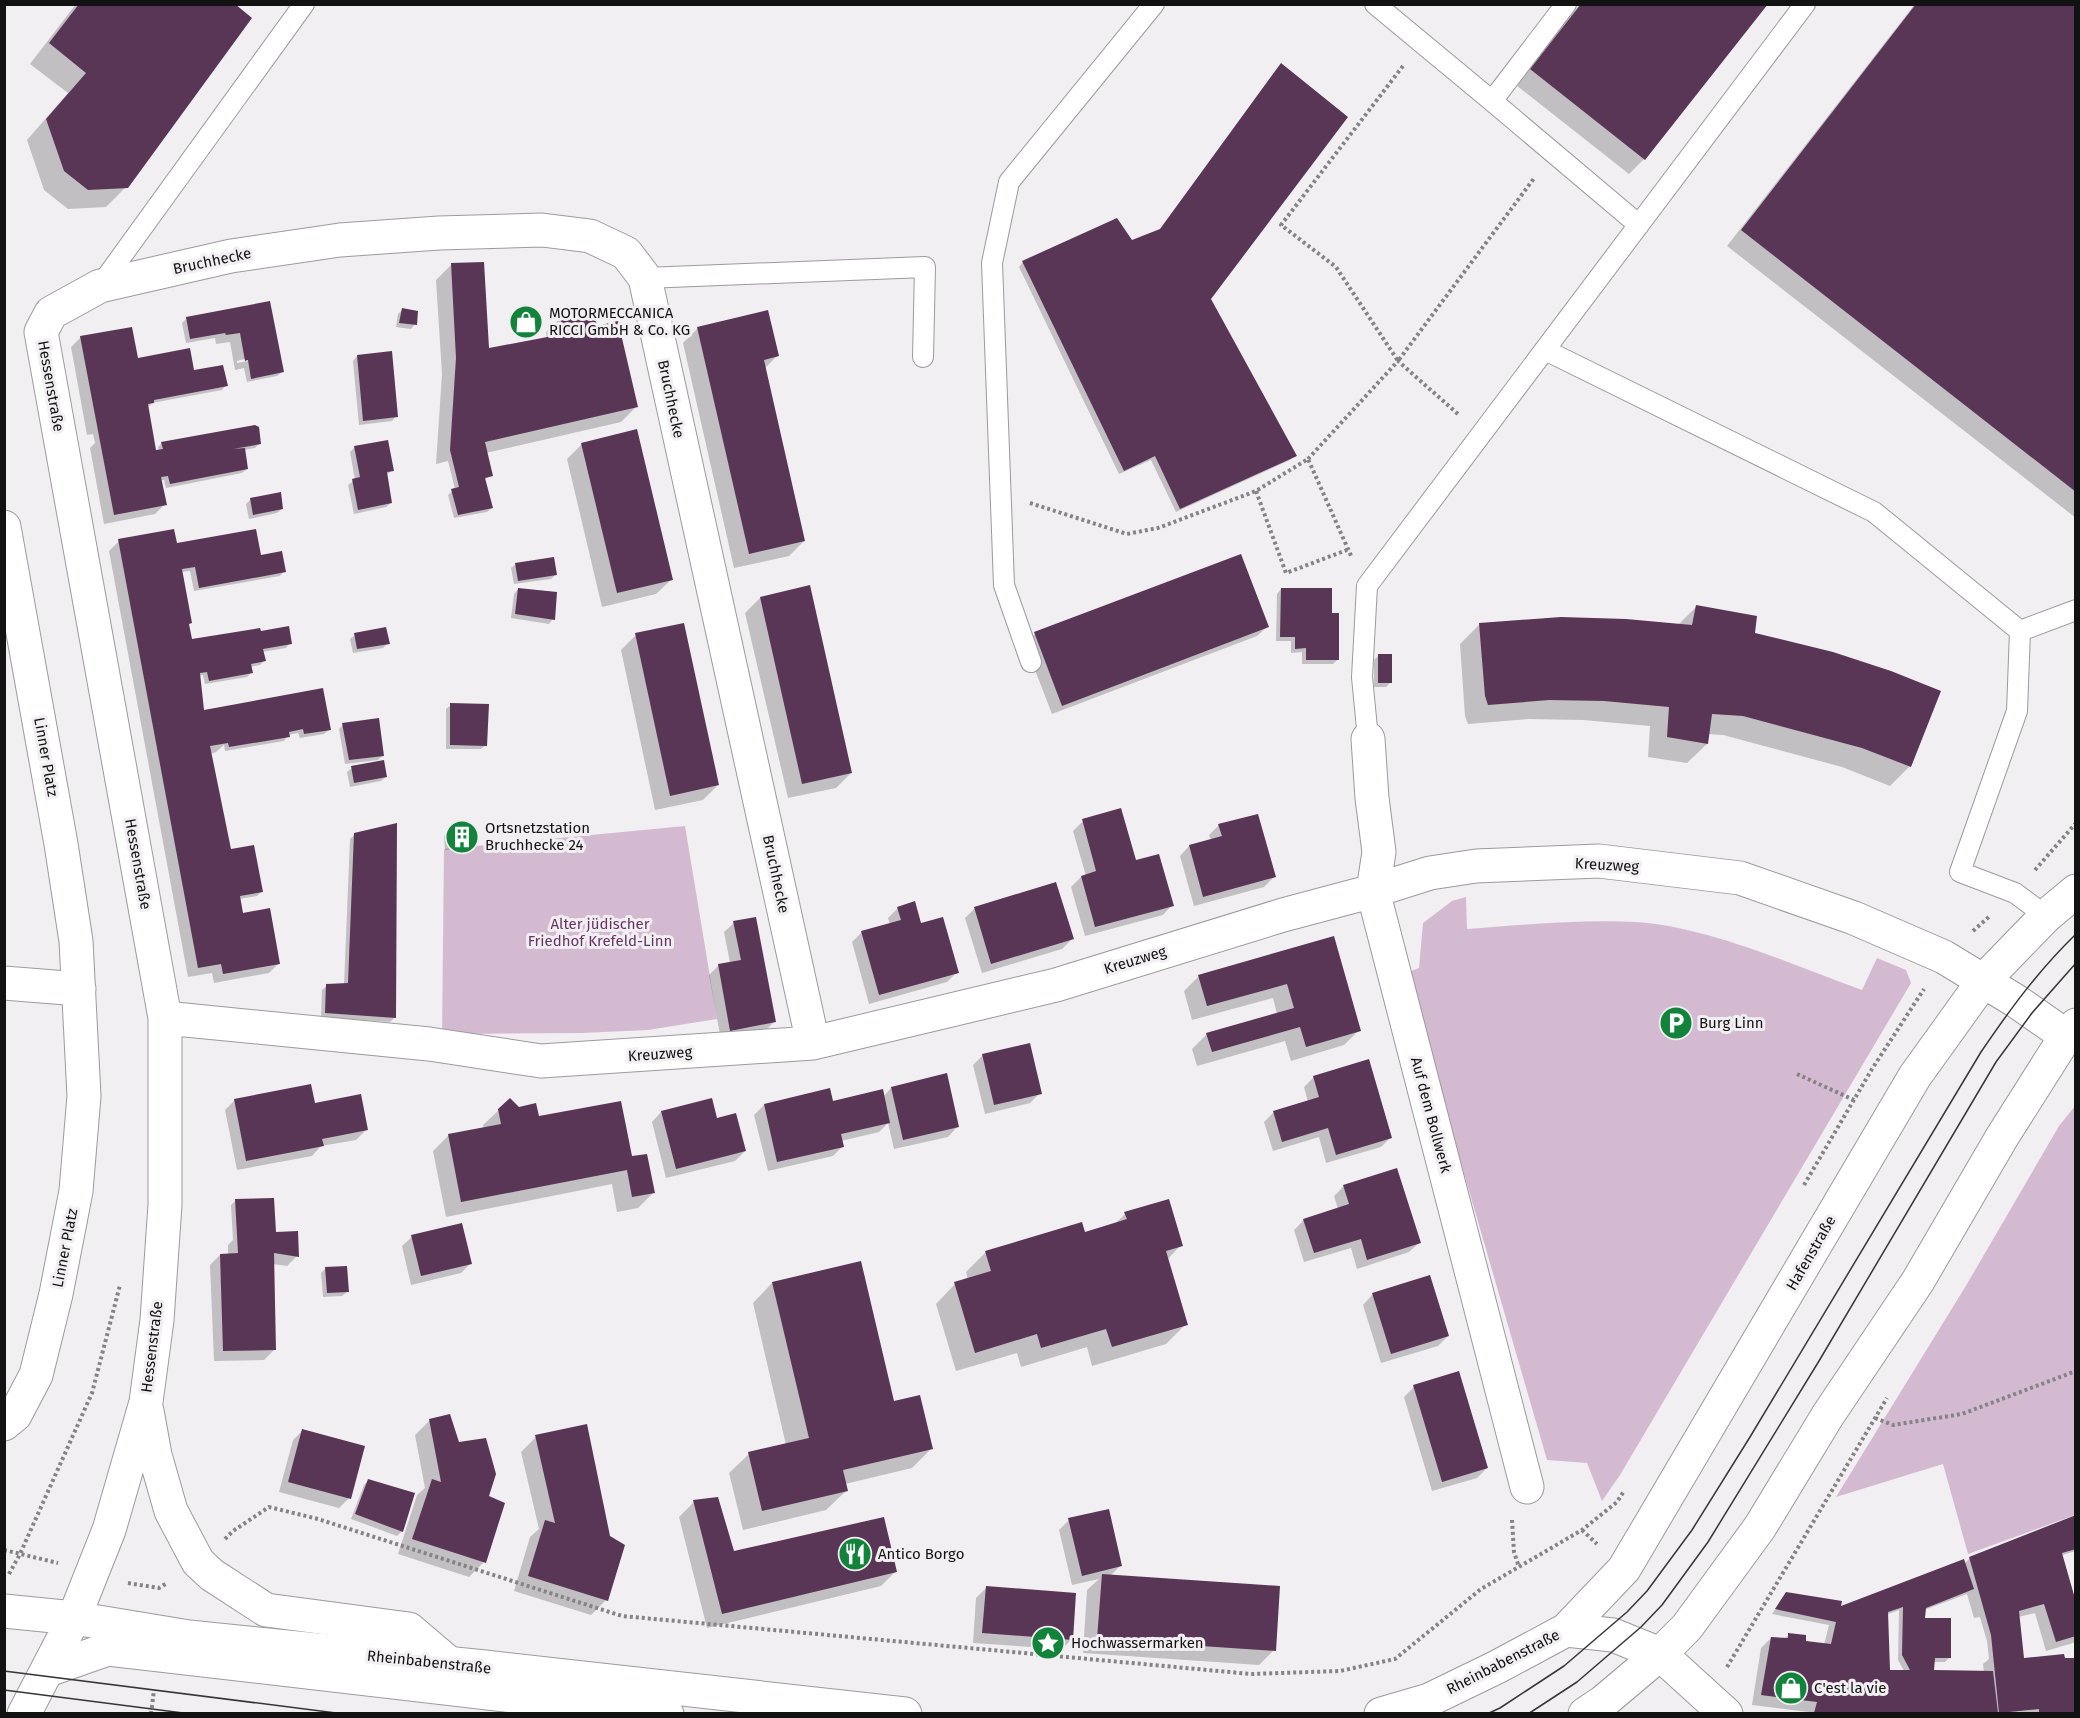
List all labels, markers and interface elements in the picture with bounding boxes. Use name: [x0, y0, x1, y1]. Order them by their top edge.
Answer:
street label: Bruchhecke: [171, 244, 253, 278]
shop icon: MOTORMECCANICA RICCI GmbH & Co. KG: [508, 304, 544, 340]
place label: MOTORMECCANICA RICCI GmbH & Co. KG: [549, 304, 690, 339]
street label: Hessenstraße: [34, 339, 68, 433]
street label: Bruchhecke: [654, 358, 688, 440]
street label: Linner Platz: [30, 716, 62, 799]
street label: Hessenstraße: [121, 817, 155, 911]
building icon: Ortsnetzstation Bruchhecke 24: [444, 819, 480, 855]
place label: Ortsnetzstation Bruchhecke 24: [485, 819, 590, 854]
street label: Bruchhecke: [759, 833, 793, 915]
street label: Kreuzweg: [1574, 854, 1640, 876]
park label: Alter jüdischer Friedhof Krefeld-Linn: [528, 915, 672, 950]
street label: Kreuzweg: [1102, 942, 1169, 978]
parking icon: Burg Linn: [1658, 1005, 1694, 1041]
place label: Burg Linn: [1699, 1014, 1763, 1032]
street label: Kreuzweg: [627, 1043, 693, 1065]
street label: Auf dem Bollwerk: [1407, 1055, 1455, 1175]
street label: Linner Platz: [49, 1206, 82, 1289]
street label: Hafenstraße: [1782, 1213, 1840, 1293]
street label: Hessenstraße: [137, 1300, 167, 1394]
restaurant icon: Antico Borgo: [837, 1536, 873, 1572]
place label: Antico Borgo: [878, 1545, 964, 1563]
place icon: Hochwassermarken: [1030, 1625, 1066, 1661]
street label: Rheinbabenstraße: [1443, 1626, 1563, 1698]
place label: Hochwassermarken: [1071, 1634, 1204, 1652]
street label: Rheinbabenstraße: [366, 1647, 492, 1677]
shop icon: C'est la vie: [1773, 1670, 1809, 1706]
place label: C'est la vie: [1814, 1679, 1886, 1697]

